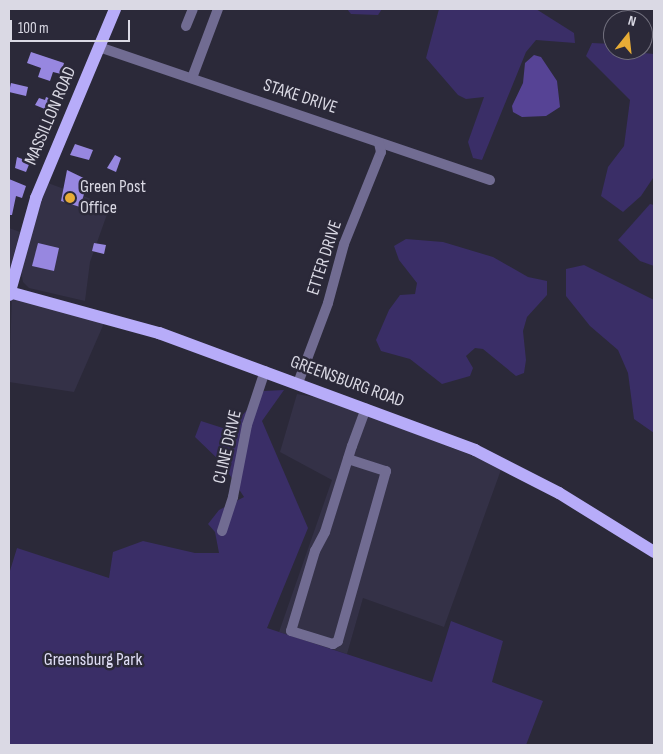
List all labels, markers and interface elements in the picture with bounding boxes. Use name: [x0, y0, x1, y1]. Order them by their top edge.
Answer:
scale bar: [12, 10, 132, 42]
north arrow: [603, 10, 653, 60]
text: N: [626, 12, 638, 30]
text: 100 m: [18, 19, 49, 38]
street label: MASSILLON ROAD: [21, 64, 81, 168]
street label: STAKE DRIVE: [260, 75, 340, 119]
place label: Green Post Office: [80, 177, 146, 220]
marker: Green Post Office: [64, 192, 76, 204]
street label: ETTER DRIVE: [303, 218, 347, 298]
street label: GREENSBURG ROAD: [287, 351, 407, 413]
street label: CLINE DRIVE: [209, 408, 247, 486]
park label: Greensburg Park: [44, 649, 142, 671]

